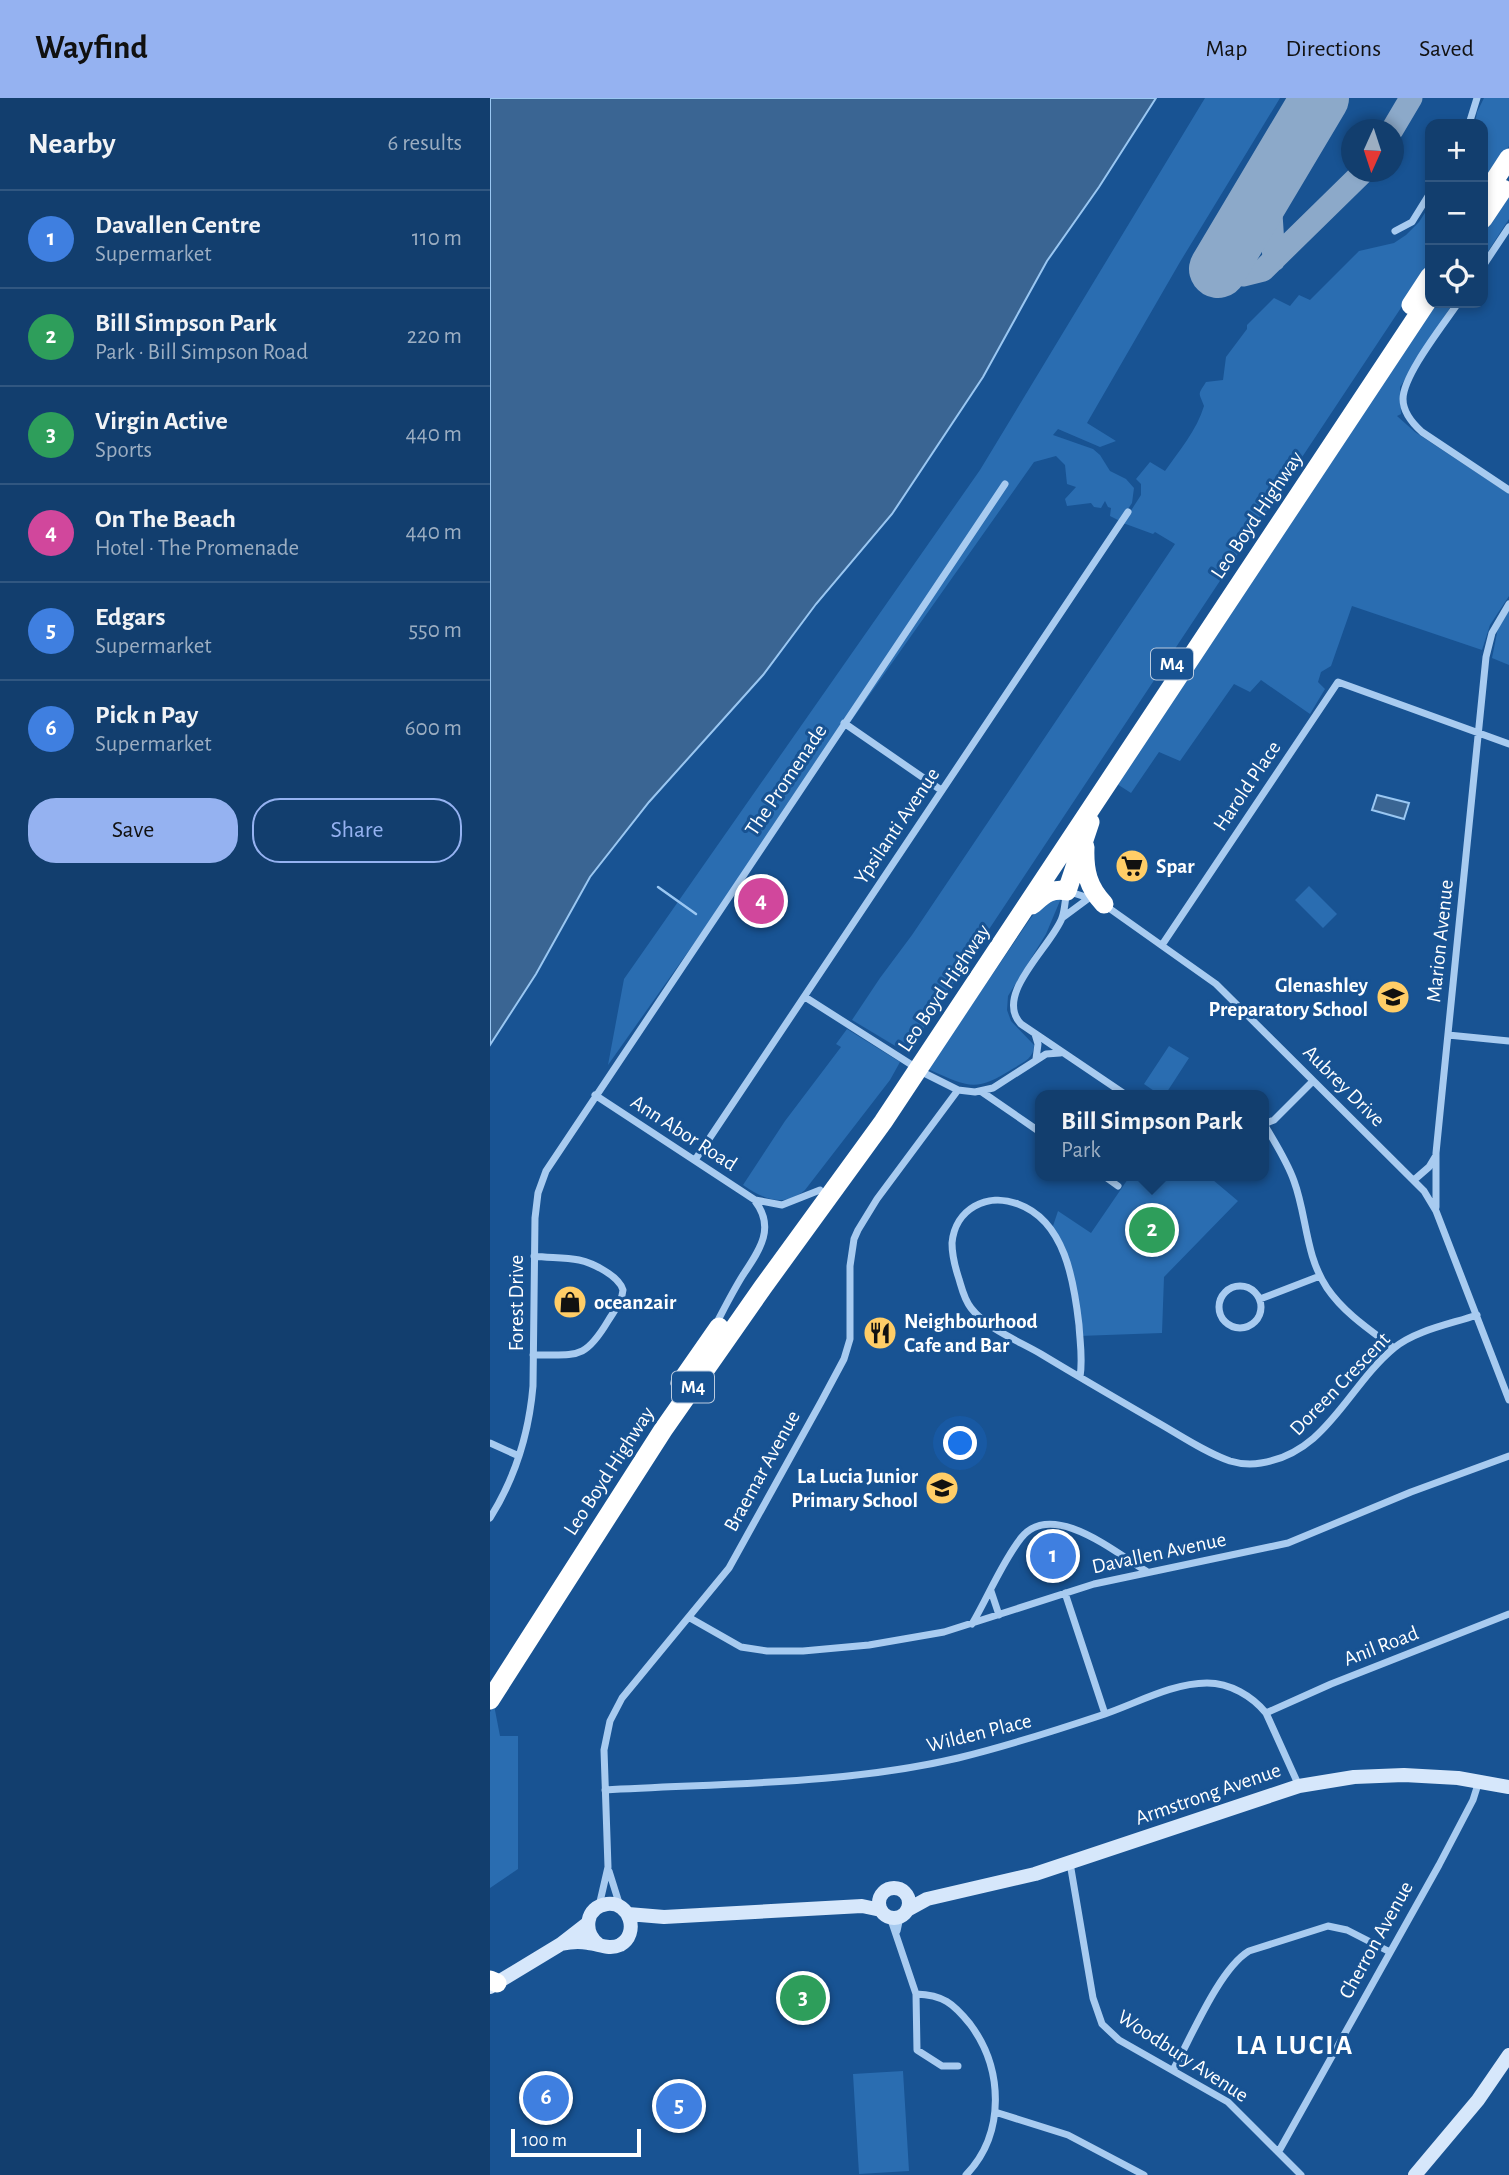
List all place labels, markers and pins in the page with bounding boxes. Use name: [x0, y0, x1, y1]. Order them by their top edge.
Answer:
supermarket icon: Spar: [1113, 847, 1151, 885]
place label: Spar: [1156, 856, 1195, 877]
pin: 4: [738, 875, 784, 927]
place label: Glenashley Preparatory School: [1208, 975, 1369, 1020]
school or university icon: Glenashley Preparatory School: [1374, 978, 1412, 1016]
pin: 2: [1129, 1204, 1175, 1256]
shop icon: ocean2air: [551, 1283, 589, 1321]
place label: ocean2air: [594, 1292, 677, 1313]
place label: Neighbourhood Cafe and Bar: [904, 1311, 1038, 1356]
restaurant icon: Neighbourhood Cafe and Bar: [861, 1314, 899, 1352]
place label: La Lucia Junior Primary School: [791, 1466, 919, 1511]
school or university icon: La Lucia Junior Primary School: [923, 1469, 961, 1507]
pin: 1: [1030, 1530, 1076, 1582]
pin: 3: [780, 1972, 826, 2024]
pin: 6: [523, 2072, 569, 2124]
pin: 5: [656, 2080, 702, 2132]

